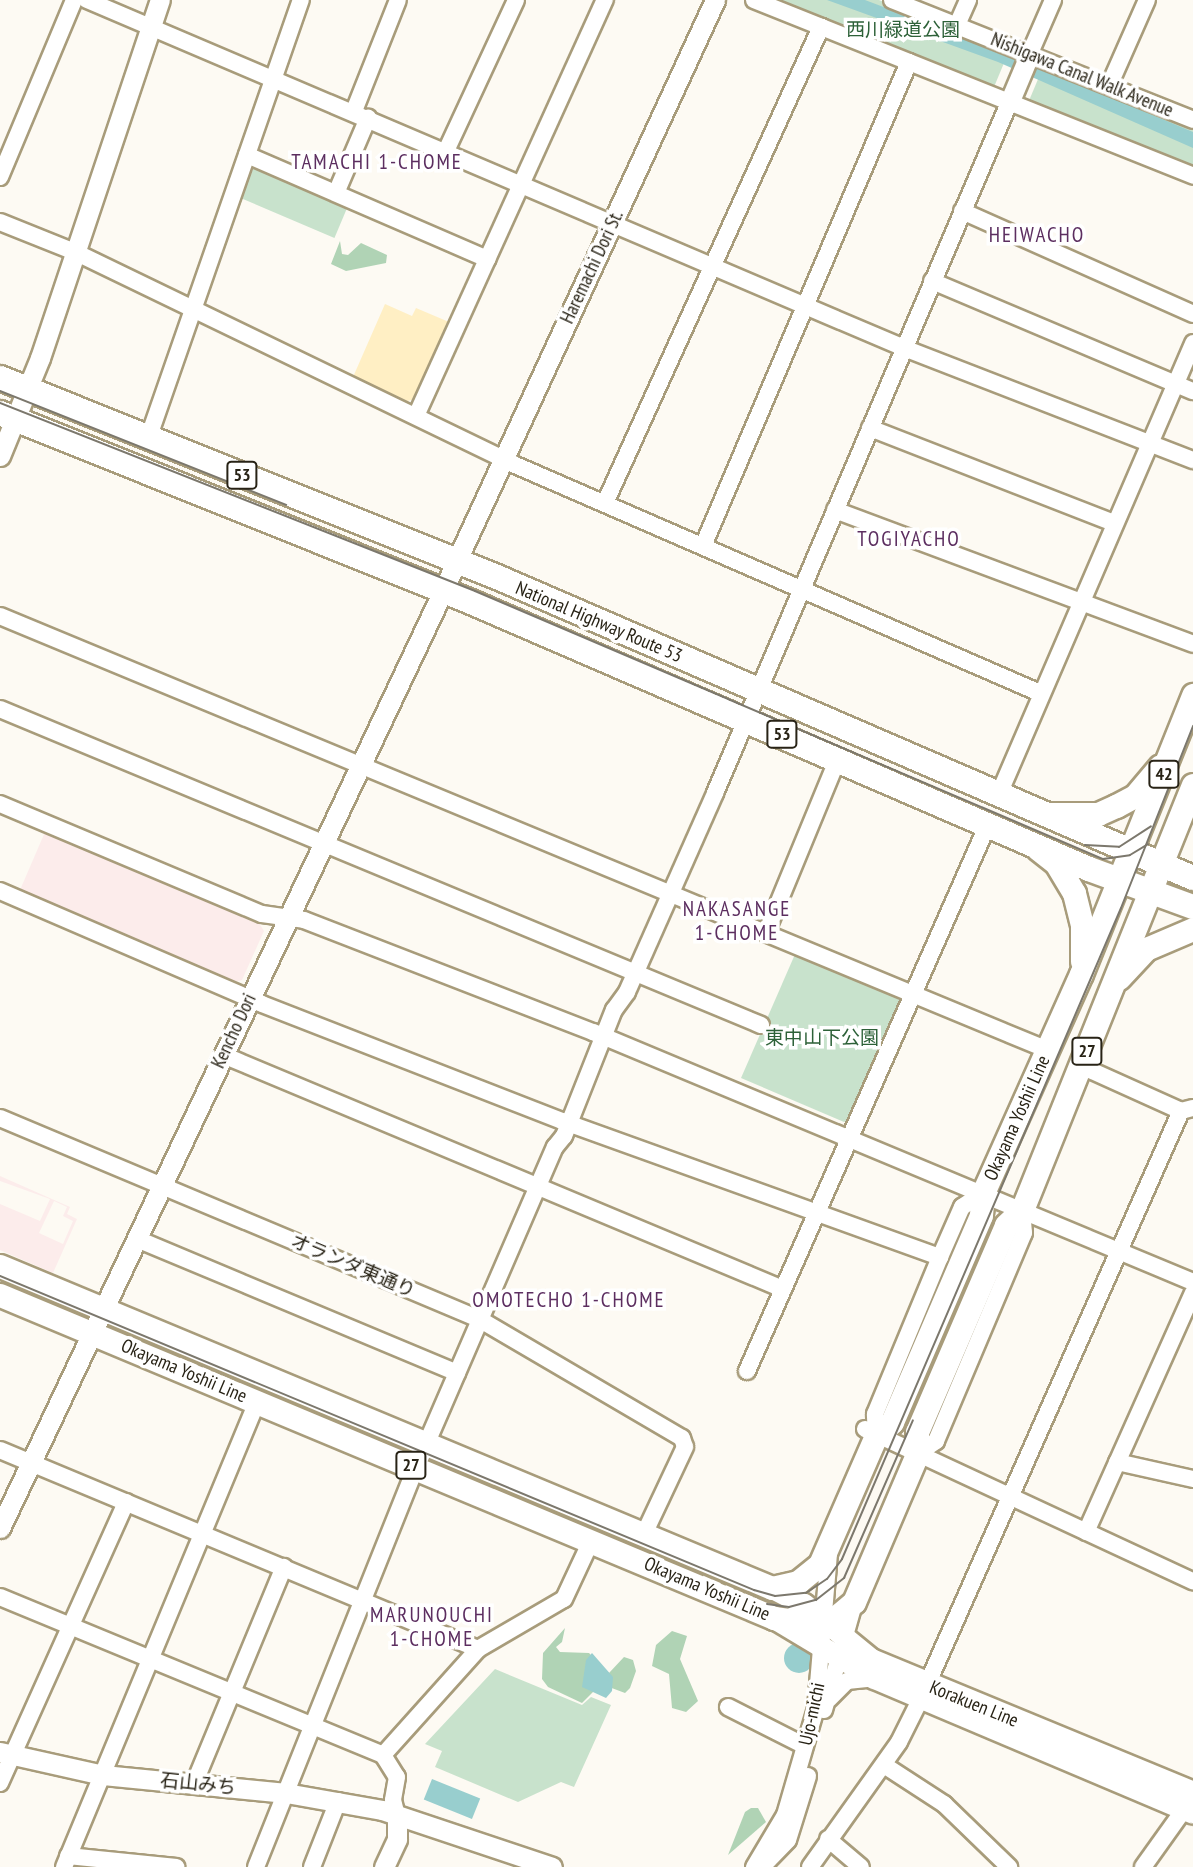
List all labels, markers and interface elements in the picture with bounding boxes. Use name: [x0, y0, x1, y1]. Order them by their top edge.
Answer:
park label: 西川緑道公園: [846, 19, 960, 41]
street label: Nishigawa Canal Walk Avenue: [987, 28, 1177, 122]
district label: TAMACHI 1-CHOME: [293, 149, 461, 175]
street label: Haremachi Dori St.: [556, 207, 628, 327]
district label: HEIWACHO: [990, 222, 1084, 248]
road number: 53: [226, 461, 258, 490]
district label: TOGIYACHO: [858, 526, 960, 552]
street label: National Highway Route 53: [512, 576, 686, 668]
road number: 53: [766, 720, 798, 748]
road number: 42: [1148, 760, 1180, 788]
district label: NAKASANGE 1-CHOME: [684, 896, 790, 946]
street label: Kencho Dori: [207, 990, 261, 1072]
park label: 東中山下公園: [765, 1027, 879, 1049]
road number: 27: [1071, 1036, 1103, 1066]
street label: Okayama Yoshii Line: [979, 1052, 1055, 1184]
street label: オランダ東通り: [287, 1230, 419, 1302]
district label: OMOTECHO 1-CHOME: [474, 1287, 664, 1313]
street label: Okayama Yoshii Line: [117, 1334, 251, 1408]
road number: 27: [395, 1450, 427, 1480]
street label: Okayama Yoshii Line: [640, 1552, 774, 1626]
district label: MARUNOUCHI 1-CHOME: [371, 1602, 493, 1652]
street label: Korakuen Line: [926, 1676, 1022, 1732]
street label: Ujo-michi: [794, 1681, 830, 1747]
street label: 石山みち: [159, 1769, 237, 1799]

